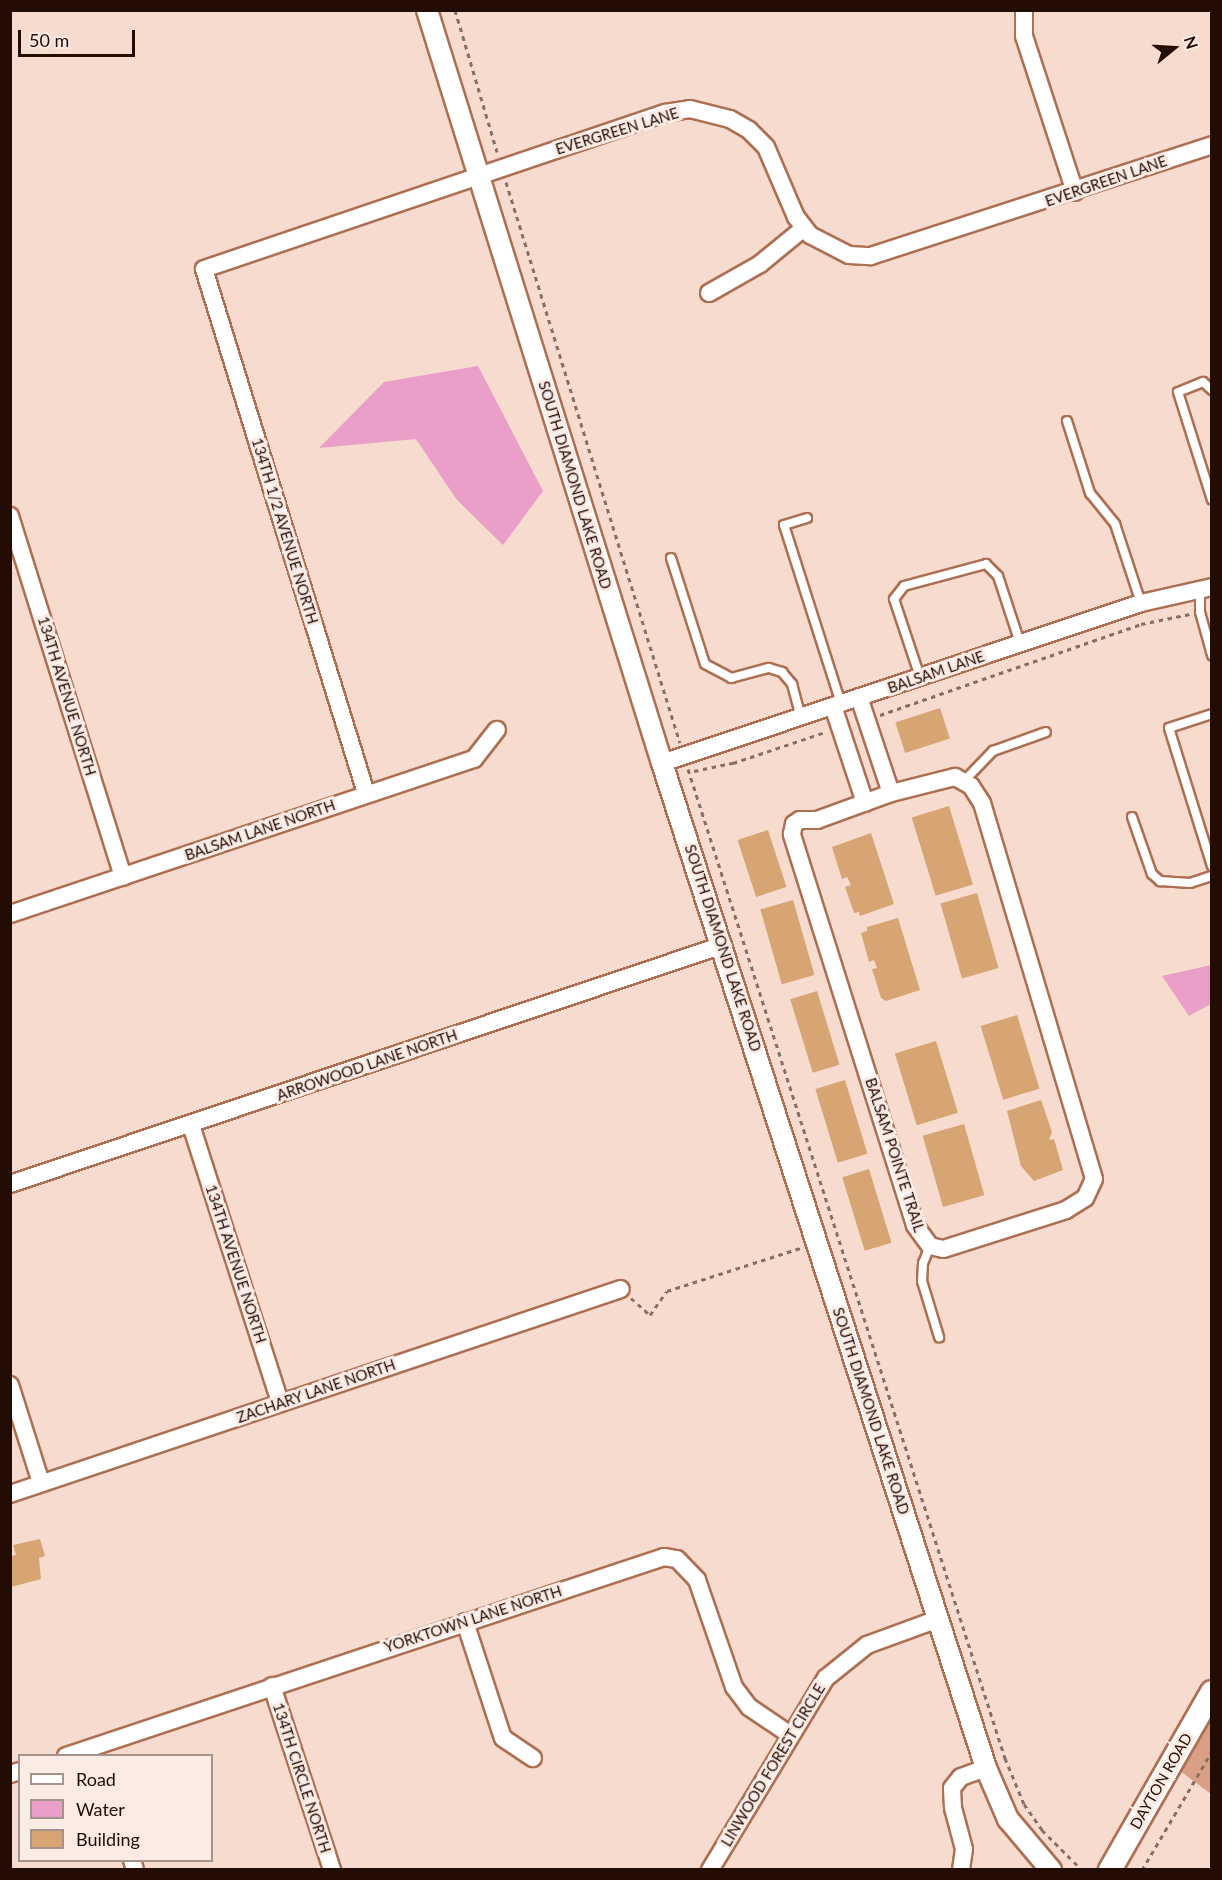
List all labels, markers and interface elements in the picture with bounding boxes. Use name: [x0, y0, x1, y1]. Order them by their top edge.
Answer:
scale bar: [21, 18, 138, 56]
north arrow: [1144, 18, 1204, 78]
text: 50 m: [29, 29, 69, 51]
text: N: [1181, 33, 1203, 51]
street label: EVERGREEN LANE: [553, 104, 681, 158]
street label: EVERGREEN LANE: [1043, 152, 1169, 210]
street label: SOUTH DIAMOND LAKE ROAD: [535, 379, 615, 591]
street label: 134TH 1/2 AVENUE NORTH: [248, 435, 322, 627]
street label: 134TH AVENUE NORTH: [34, 614, 100, 778]
street label: BALSAM LANE: [885, 647, 987, 697]
street label: BALSAM LANE NORTH: [182, 796, 338, 864]
street label: SOUTH DIAMOND LAKE ROAD: [681, 842, 765, 1054]
street label: ARROWOOD LANE NORTH: [274, 1026, 460, 1104]
street label: BALSAM POINTE TRAIL: [861, 1075, 929, 1235]
street label: 134TH AVENUE NORTH: [202, 1182, 270, 1346]
street label: SOUTH DIAMOND LAKE ROAD: [829, 1305, 913, 1517]
street label: ZACHARY LANE NORTH: [234, 1355, 398, 1427]
street label: YORKTOWN LANE NORTH: [382, 1582, 564, 1656]
street label: LINWOOD FOREST CIRCLE: [717, 1680, 829, 1850]
street label: 134TH CIRCLE NORTH: [269, 1701, 335, 1855]
street label: DAYTON ROAD: [1126, 1730, 1196, 1832]
legend: [18, 1754, 213, 1862]
text: Road: [76, 1768, 116, 1790]
text: Water: [76, 1798, 125, 1820]
text: Building: [76, 1828, 140, 1850]

